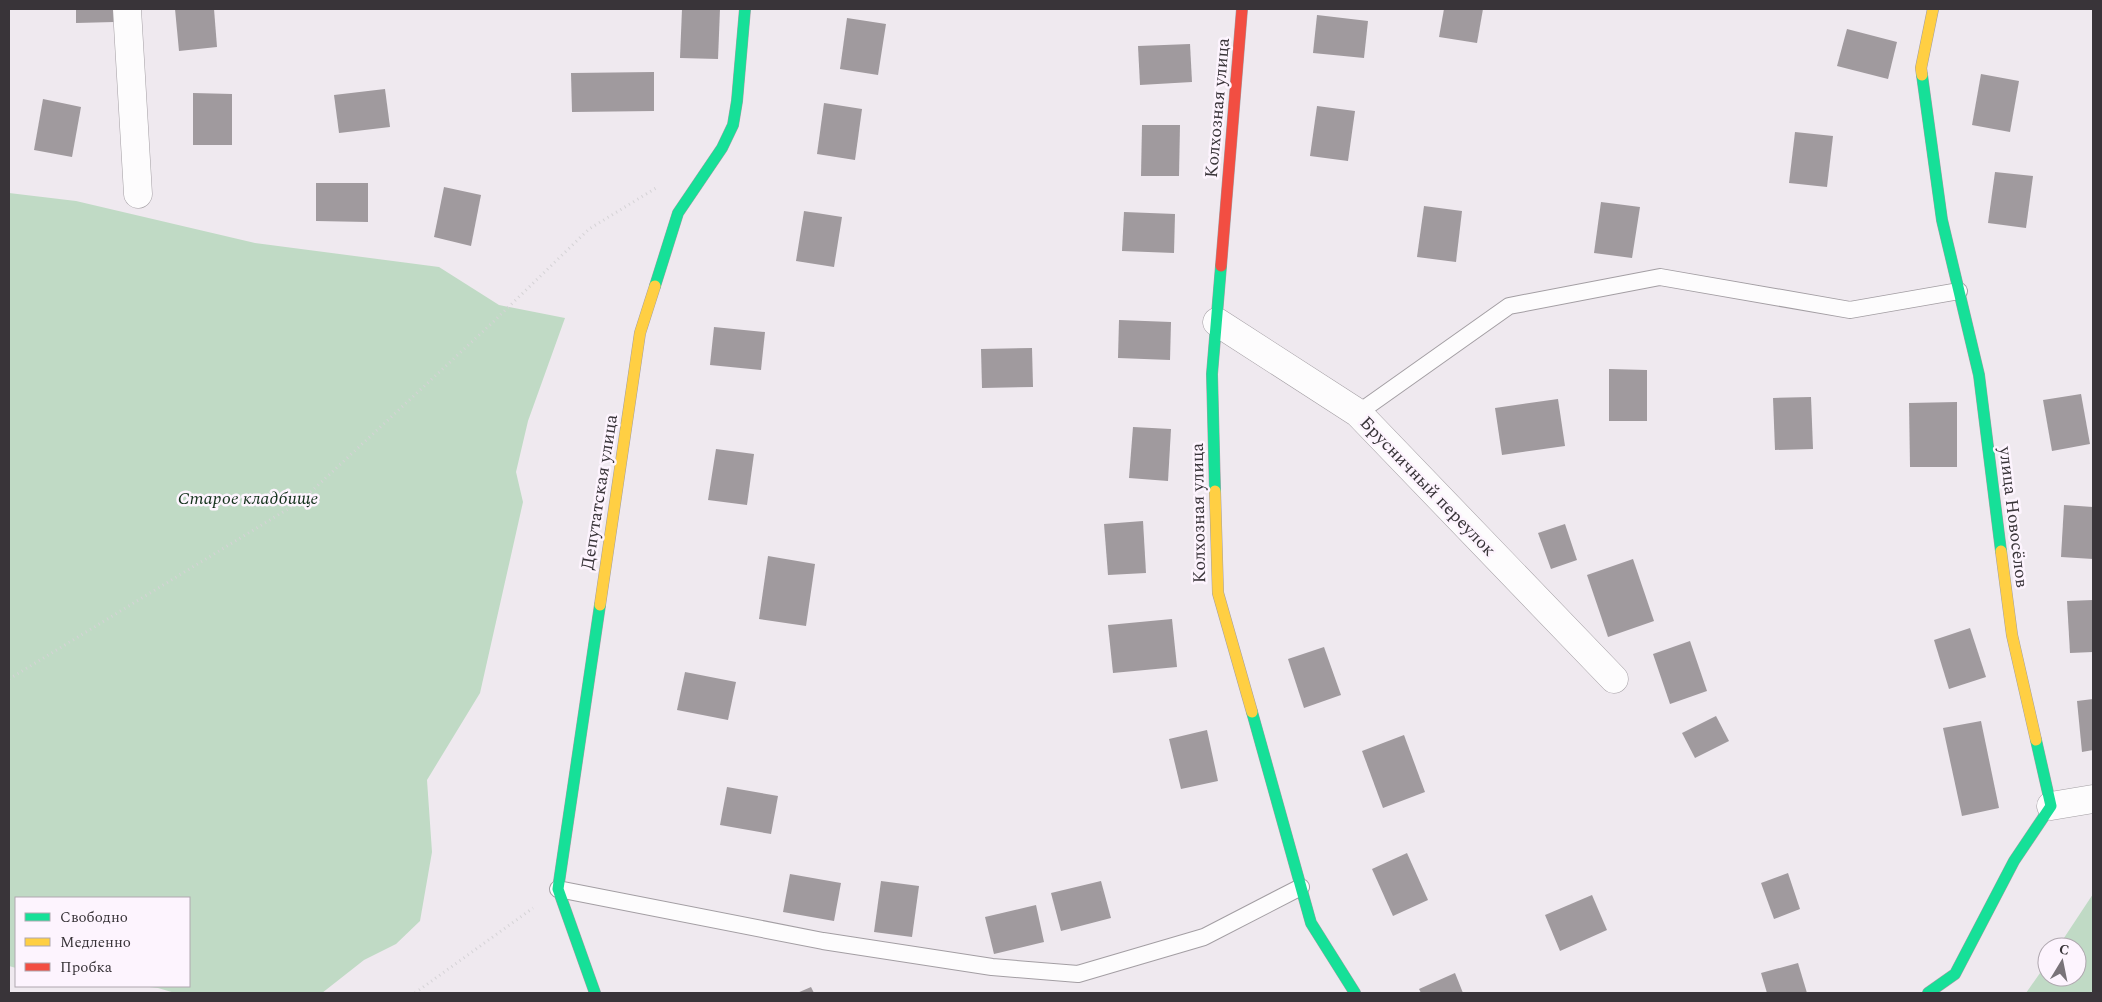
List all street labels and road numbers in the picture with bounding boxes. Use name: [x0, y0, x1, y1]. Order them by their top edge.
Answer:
street label: Колхозная улица: [1198, 37, 1237, 179]
street label: Брусничный переулок: [1353, 410, 1502, 563]
street label: Депутатская улица: [574, 412, 625, 572]
street label: Колхозная улица: [1184, 442, 1213, 583]
street label: улица Новосёлов: [1991, 444, 2036, 589]

